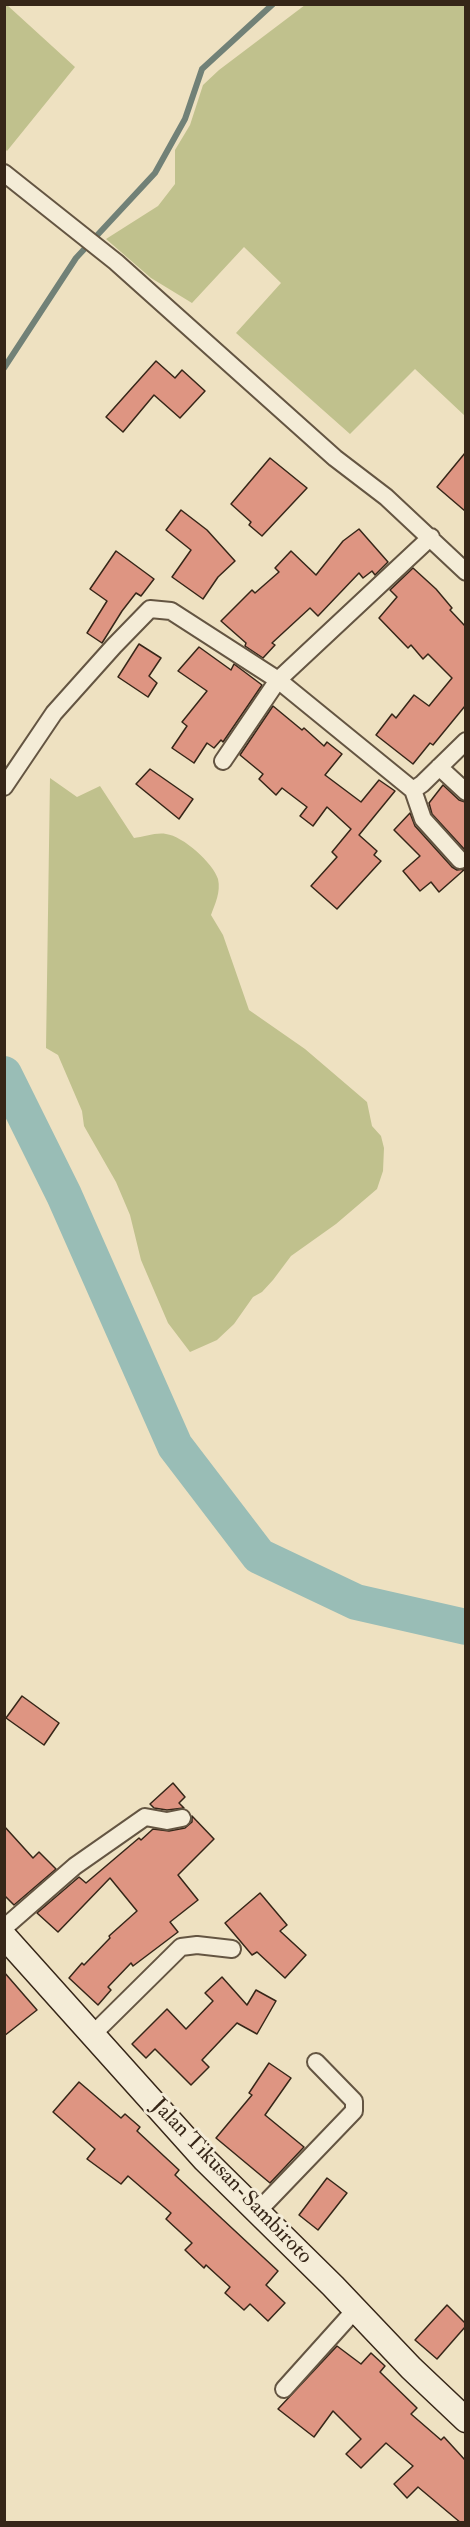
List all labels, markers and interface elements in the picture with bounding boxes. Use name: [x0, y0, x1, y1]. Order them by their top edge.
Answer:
street label: Jalan Tikusan-Sambiroto: [145, 2094, 317, 2270]

